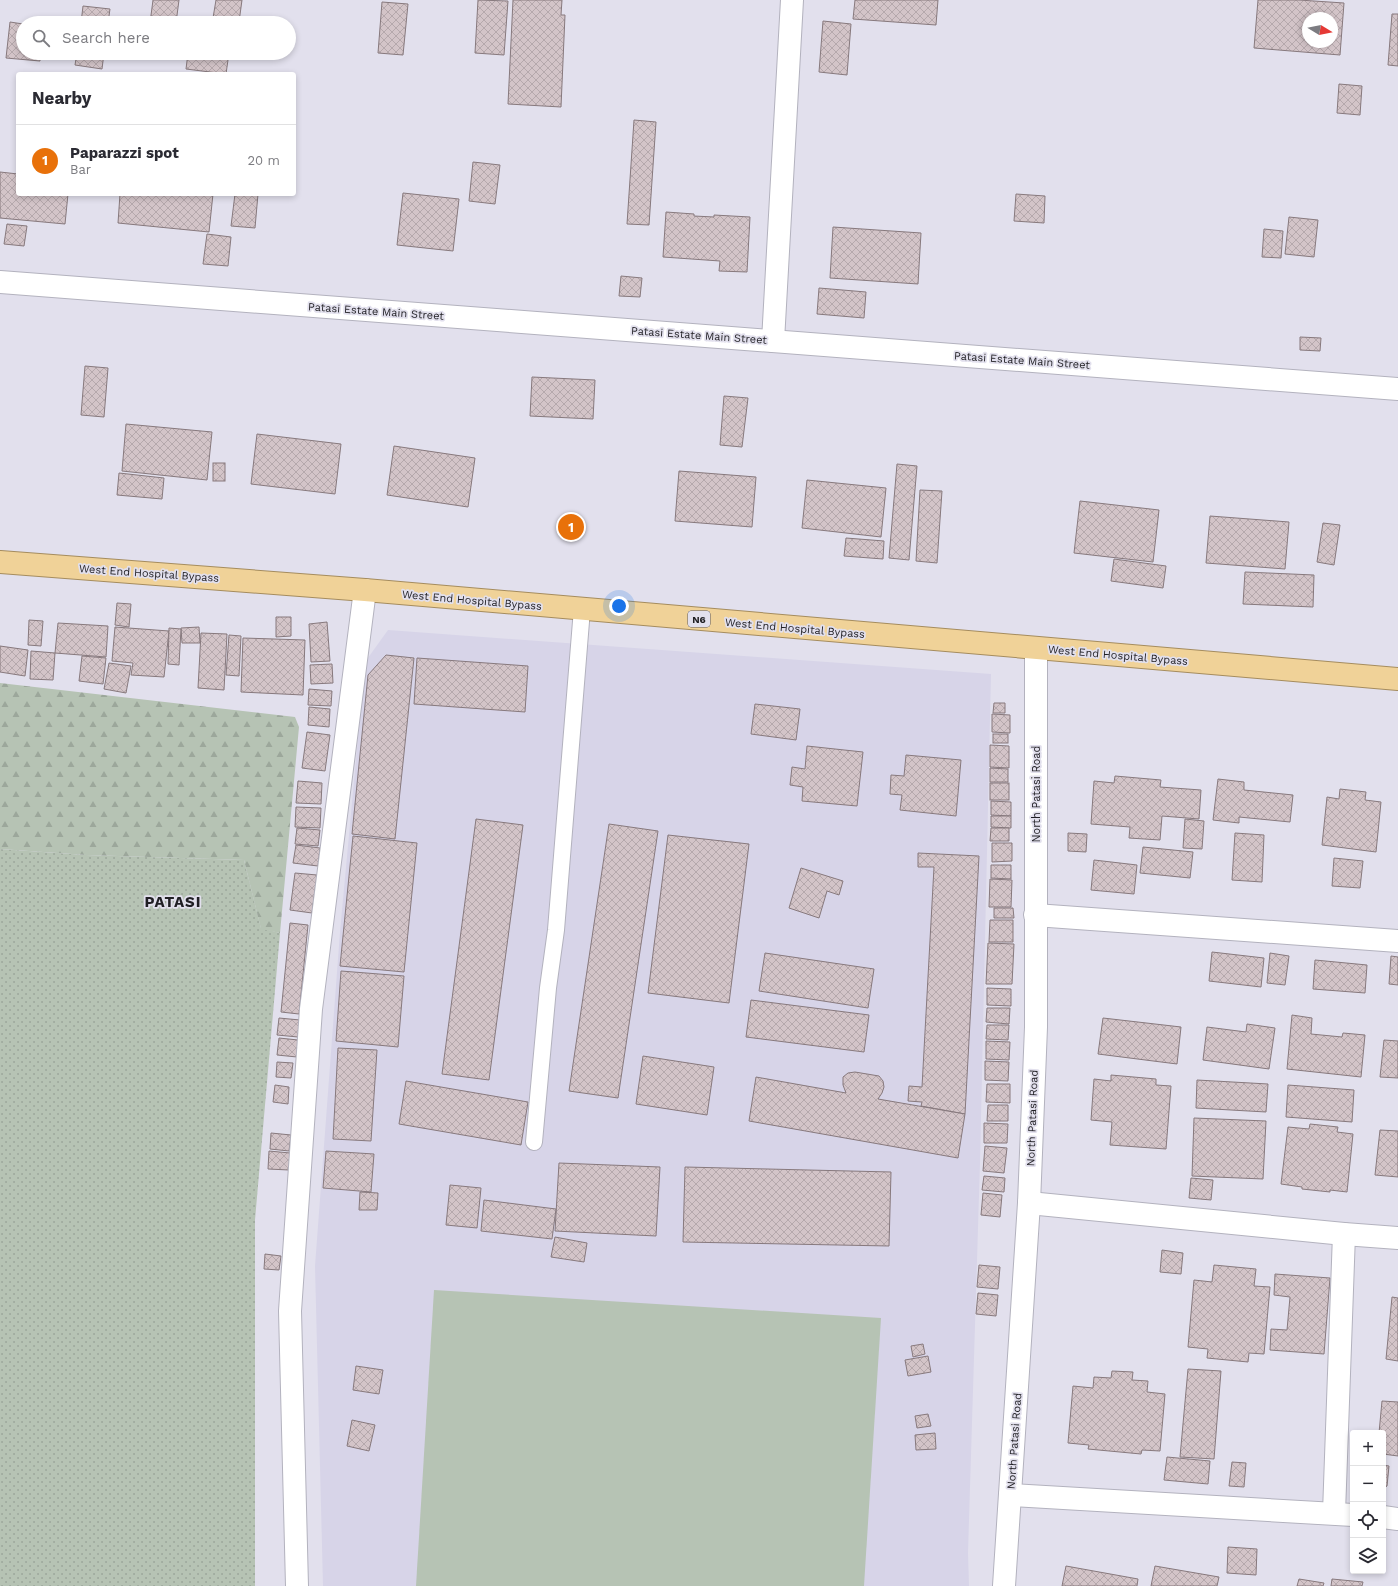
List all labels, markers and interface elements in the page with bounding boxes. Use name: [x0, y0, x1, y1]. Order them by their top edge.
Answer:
north arrow: [1302, 12, 1338, 48]
search box: [16, 16, 296, 60]
icon: search: [30, 27, 52, 49]
text: Search here: [62, 29, 150, 47]
text: Nearby: [32, 88, 91, 108]
text: Paparazzi spot: [70, 144, 179, 162]
text: 1: [42, 153, 48, 168]
text: 20 m: [248, 153, 280, 168]
text: Bar: [70, 162, 91, 177]
street label: Patasi Estate Main Street: [308, 300, 445, 323]
street label: Patasi Estate Main Street: [631, 324, 768, 347]
street label: Patasi Estate Main Street: [954, 349, 1091, 372]
pin: 1: [558, 512, 584, 542]
street label: West End Hospital Bypass: [78, 562, 220, 585]
street label: West End Hospital Bypass: [401, 588, 543, 613]
your location: [609, 596, 629, 616]
road number: N6: [688, 611, 710, 627]
street label: West End Hospital Bypass: [724, 616, 866, 641]
street label: West End Hospital Bypass: [1047, 643, 1189, 668]
street label: North Patasi Road: [1030, 746, 1043, 842]
district label: PATASI: [144, 893, 202, 911]
street label: North Patasi Road: [1024, 1069, 1041, 1167]
street label: North Patasi Road: [1005, 1392, 1024, 1490]
map controls: [1350, 1430, 1386, 1574]
button: +: [1350, 1430, 1386, 1466]
button: −: [1350, 1466, 1386, 1502]
button: locate: [1350, 1502, 1386, 1538]
button: layers: [1350, 1538, 1386, 1574]

